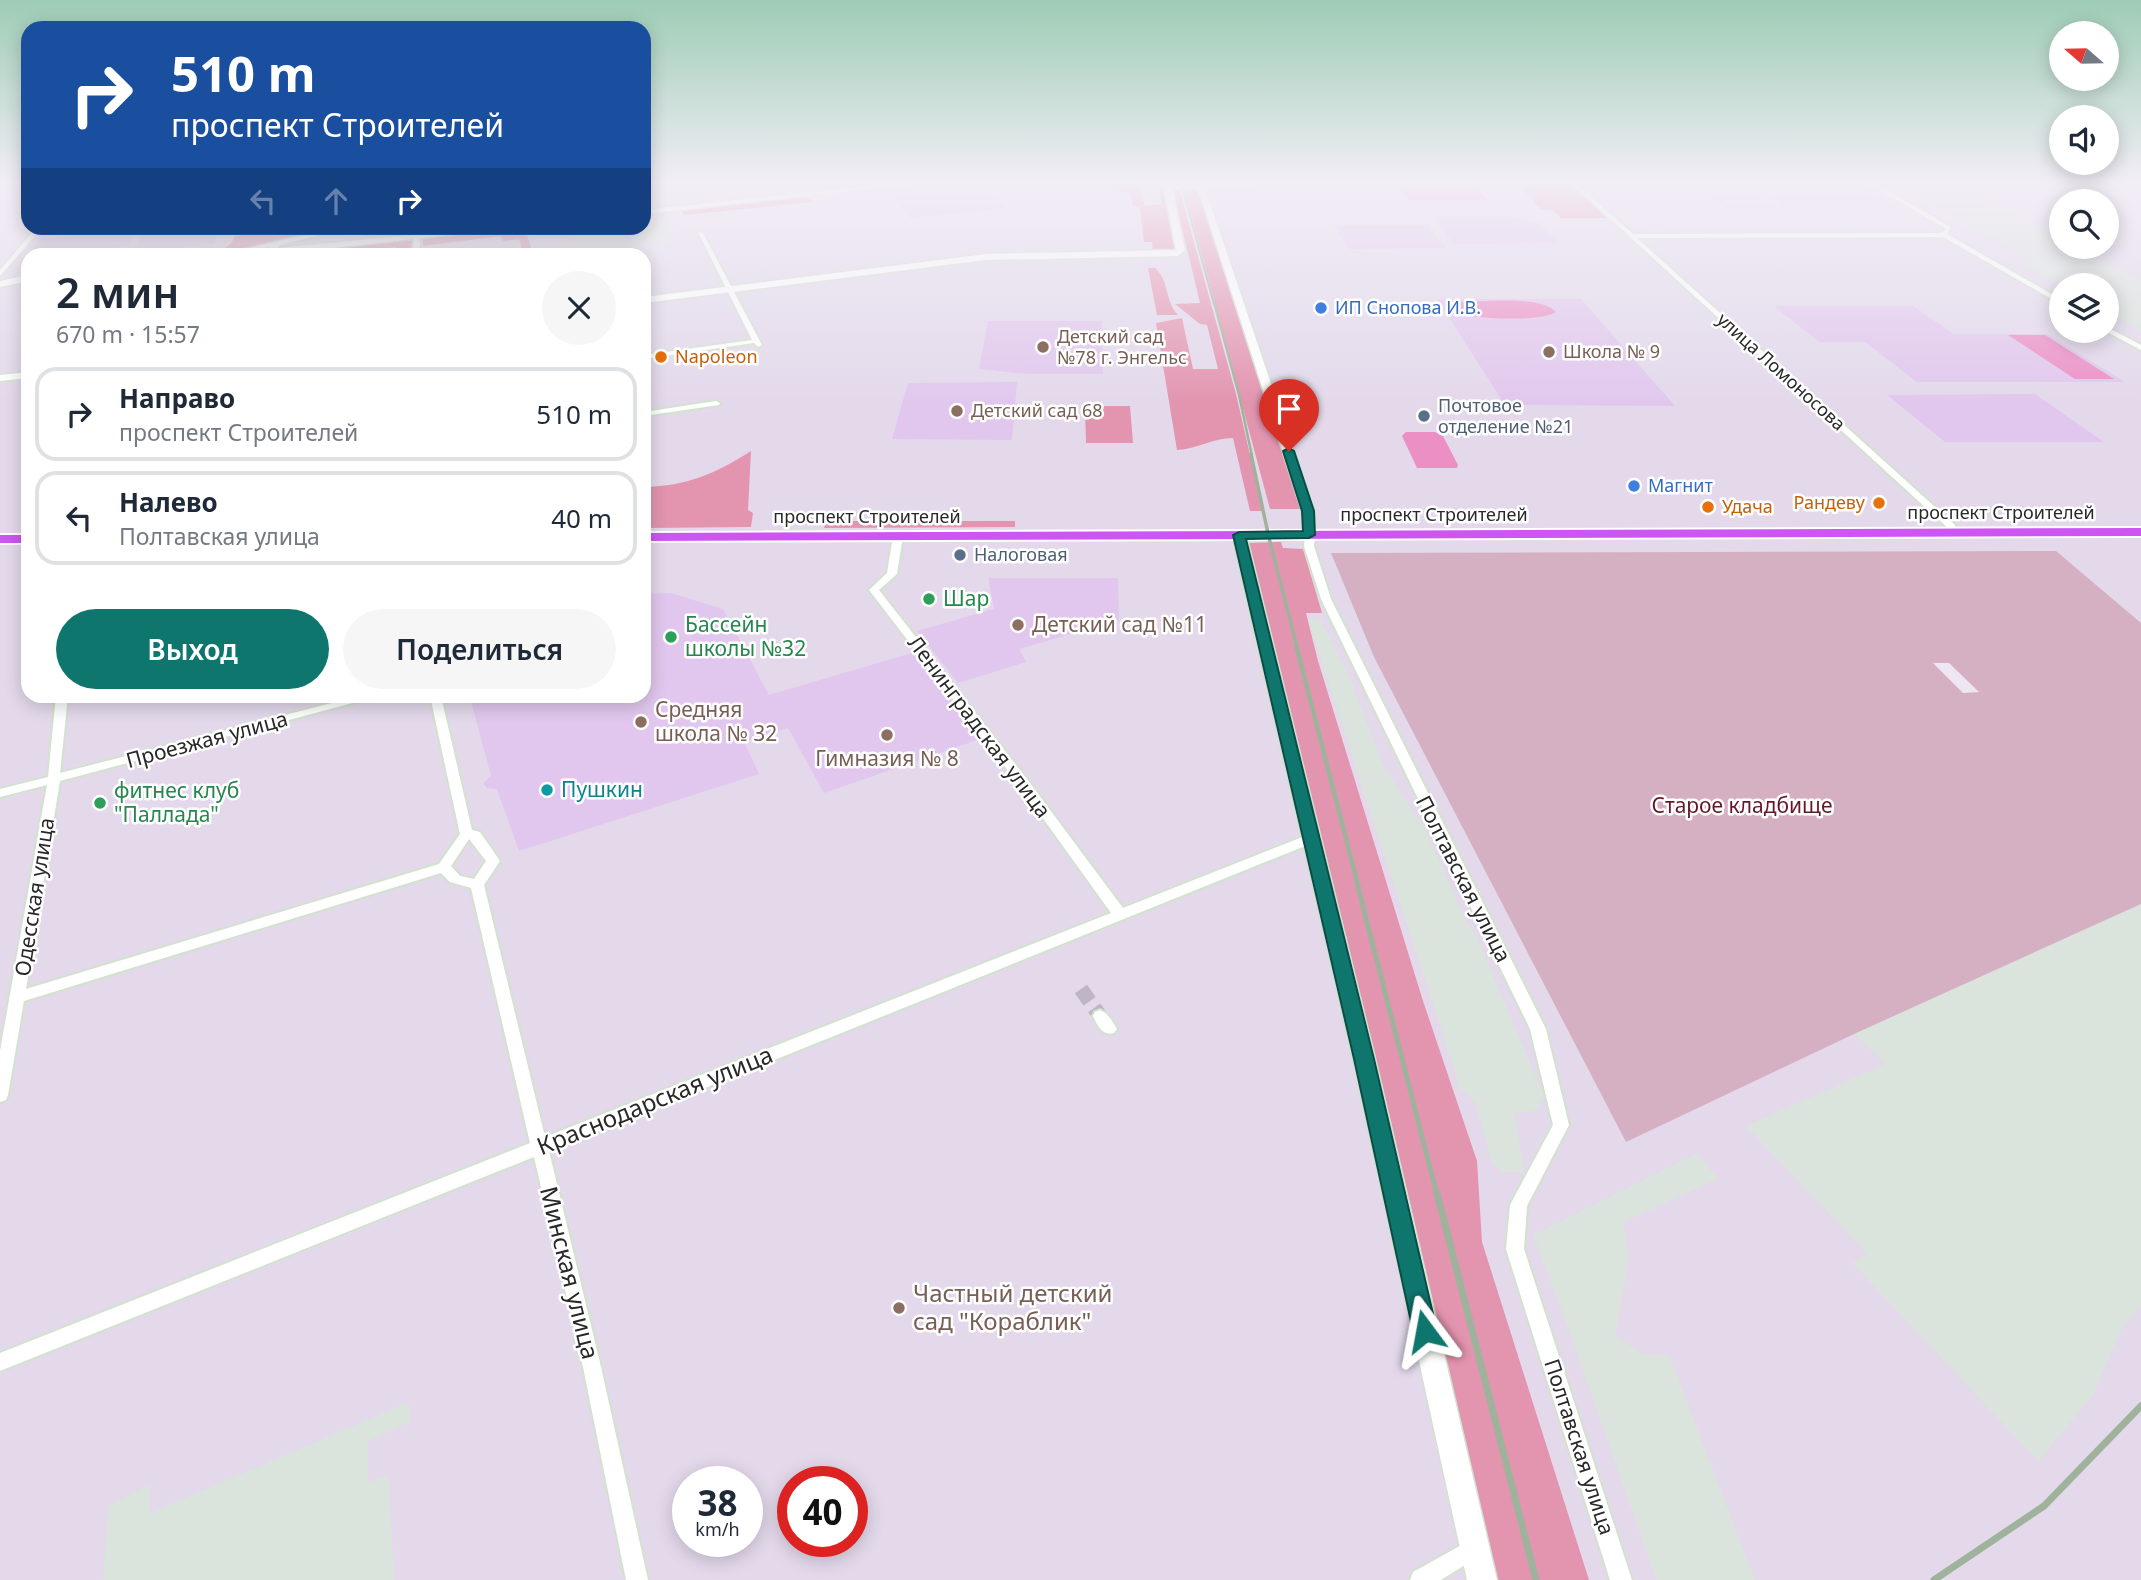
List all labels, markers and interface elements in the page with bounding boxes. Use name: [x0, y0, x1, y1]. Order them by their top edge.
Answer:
north arrow: [2049, 21, 2119, 91]
map controls: [2049, 21, 2119, 343]
text: 510 m: [171, 40, 316, 106]
icon: right: [56, 49, 147, 140]
text: проспект Строителей: [171, 103, 504, 146]
button: sound: [2049, 105, 2119, 175]
icon: left: [244, 182, 282, 220]
icon: ahead: [317, 182, 355, 220]
icon: right: [390, 182, 428, 220]
button: search: [2049, 189, 2119, 259]
text: 2 мин: [56, 263, 179, 320]
button: close: [542, 271, 616, 345]
button: layers: [2049, 273, 2119, 343]
place label: ИП Снопова И.В.: [1335, 295, 1481, 319]
marker: ИП Снопова И.В.: [1313, 300, 1329, 316]
street label: улица Ломоносова: [1712, 307, 1851, 435]
text: 670 m · 15:57: [56, 318, 200, 350]
place label: Детский сад №78 г. Энгельс: [1057, 324, 1187, 369]
marker: Детский сад №78 г. Энгельс: [1035, 339, 1051, 355]
place label: Школа № 9: [1563, 339, 1660, 363]
place label: Napoleon: [675, 344, 758, 368]
marker: Школа № 9: [1541, 344, 1557, 360]
marker: Napoleon: [653, 349, 669, 365]
pin: [1259, 379, 1319, 451]
text: Направо: [119, 380, 235, 416]
icon: arrive: [1270, 390, 1308, 428]
place label: Почтовое отделение №21: [1438, 393, 1573, 438]
icon: right: [60, 395, 98, 433]
text: 510 m: [536, 396, 612, 432]
place label: Детский сад 68: [971, 398, 1103, 422]
marker: Детский сад 68: [949, 403, 965, 419]
marker: Почтовое отделение №21: [1416, 408, 1432, 424]
text: проспект Строителей: [119, 416, 358, 448]
place label: Магнит: [1648, 473, 1713, 497]
marker: Магнит: [1626, 478, 1642, 494]
text: Налево: [119, 484, 218, 520]
place label: Рандеву: [1794, 490, 1866, 514]
place label: Удача: [1722, 494, 1773, 518]
marker: Рандеву: [1871, 495, 1887, 511]
icon: left: [60, 499, 98, 537]
marker: Удача: [1700, 499, 1716, 515]
text: 40 m: [551, 500, 612, 536]
street label: проспект Строителей: [1907, 500, 2095, 524]
street label: проспект Строителей: [1340, 502, 1528, 526]
street label: проспект Строителей: [773, 504, 961, 528]
text: Полтавская улица: [119, 520, 320, 552]
place label: Налоговая: [974, 542, 1068, 566]
marker: Налоговая: [952, 547, 968, 563]
place label: Шар: [943, 584, 989, 612]
marker: Шар: [921, 591, 937, 607]
button: Выход: [56, 609, 329, 689]
button: Поделиться: [343, 609, 616, 689]
place label: Бассейн школы №32: [685, 610, 806, 662]
place label: Детский сад №11: [1032, 610, 1207, 638]
marker: Детский сад №11: [1010, 617, 1026, 633]
marker: Бассейн школы №32: [663, 629, 679, 645]
street label: Ленинградская улица: [902, 630, 1058, 823]
place label: Средняя школа № 32: [655, 695, 777, 747]
street label: Проезжая улица: [123, 704, 291, 774]
marker: Средняя школа № 32: [633, 714, 649, 730]
marker: Гимназия № 8: [879, 727, 895, 743]
place label: Гимназия № 8: [815, 744, 959, 772]
place label: Пушкин: [561, 775, 643, 803]
place label: фитнес клуб "Паллада": [114, 776, 239, 828]
marker: Пушкин: [539, 782, 555, 798]
street label: Полтавская улица: [1410, 791, 1518, 967]
park label: Старое кладбище: [1651, 791, 1833, 819]
marker: фитнес клуб "Паллада": [92, 795, 108, 811]
street label: Одесская улица: [8, 816, 60, 978]
street label: Краснодарская улица: [532, 1037, 777, 1162]
street label: Минская улица: [533, 1183, 608, 1362]
place label: Частный детский сад "Кораблик": [913, 1276, 1112, 1337]
position arrow: [1388, 1294, 1462, 1368]
marker: Частный детский сад "Кораблик": [891, 1300, 907, 1316]
street label: Полтавская улица: [1538, 1355, 1622, 1538]
speed limit sign: 40: [777, 1466, 868, 1557]
text: 38: [697, 1479, 738, 1526]
text: km/h: [695, 1517, 740, 1541]

